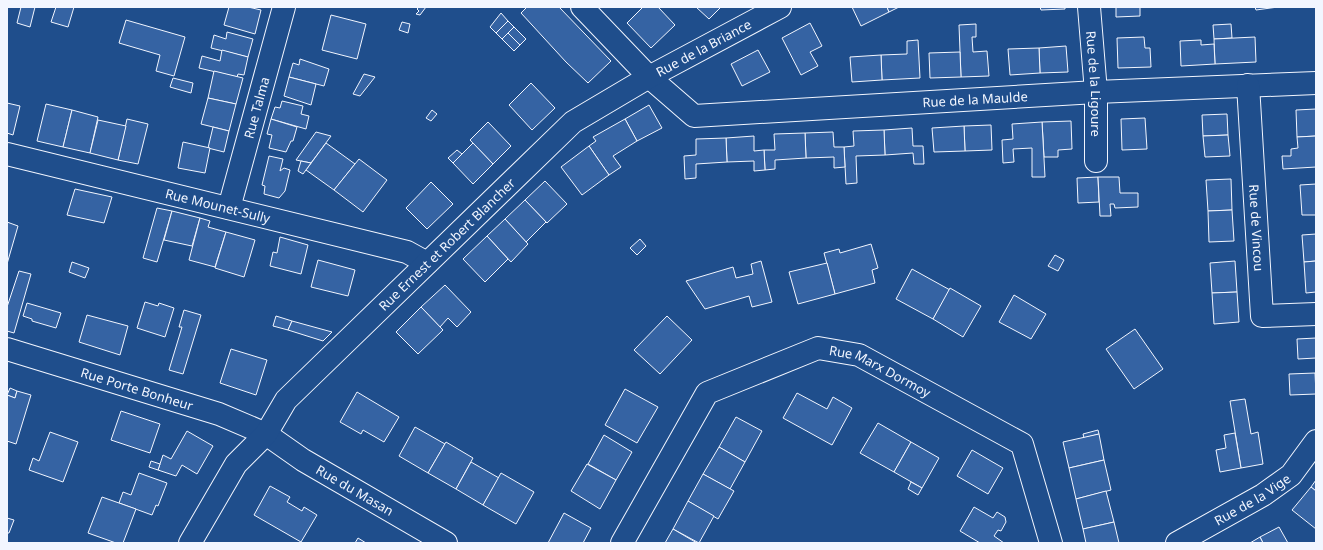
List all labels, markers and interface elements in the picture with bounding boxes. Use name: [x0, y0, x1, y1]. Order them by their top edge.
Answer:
street label: Rue de la Briance: [653, 15, 754, 81]
street label: Rue de la Ligoure: [1082, 30, 1105, 137]
street label: Rue Talma: [239, 75, 273, 141]
street label: Rue de la Maulde: [922, 87, 1028, 111]
street label: Rue Ernest et Robert Blancher: [374, 174, 519, 315]
street label: Rue Mounet-Sully: [163, 184, 272, 227]
street label: Rue de Vincou: [1245, 184, 1268, 272]
street label: Rue Marx Dormoy: [828, 341, 934, 402]
street label: Rue Porte Bonheur: [79, 363, 196, 415]
street label: Rue du Masan: [313, 460, 397, 520]
street label: Rue de la Vige: [1211, 469, 1294, 529]

